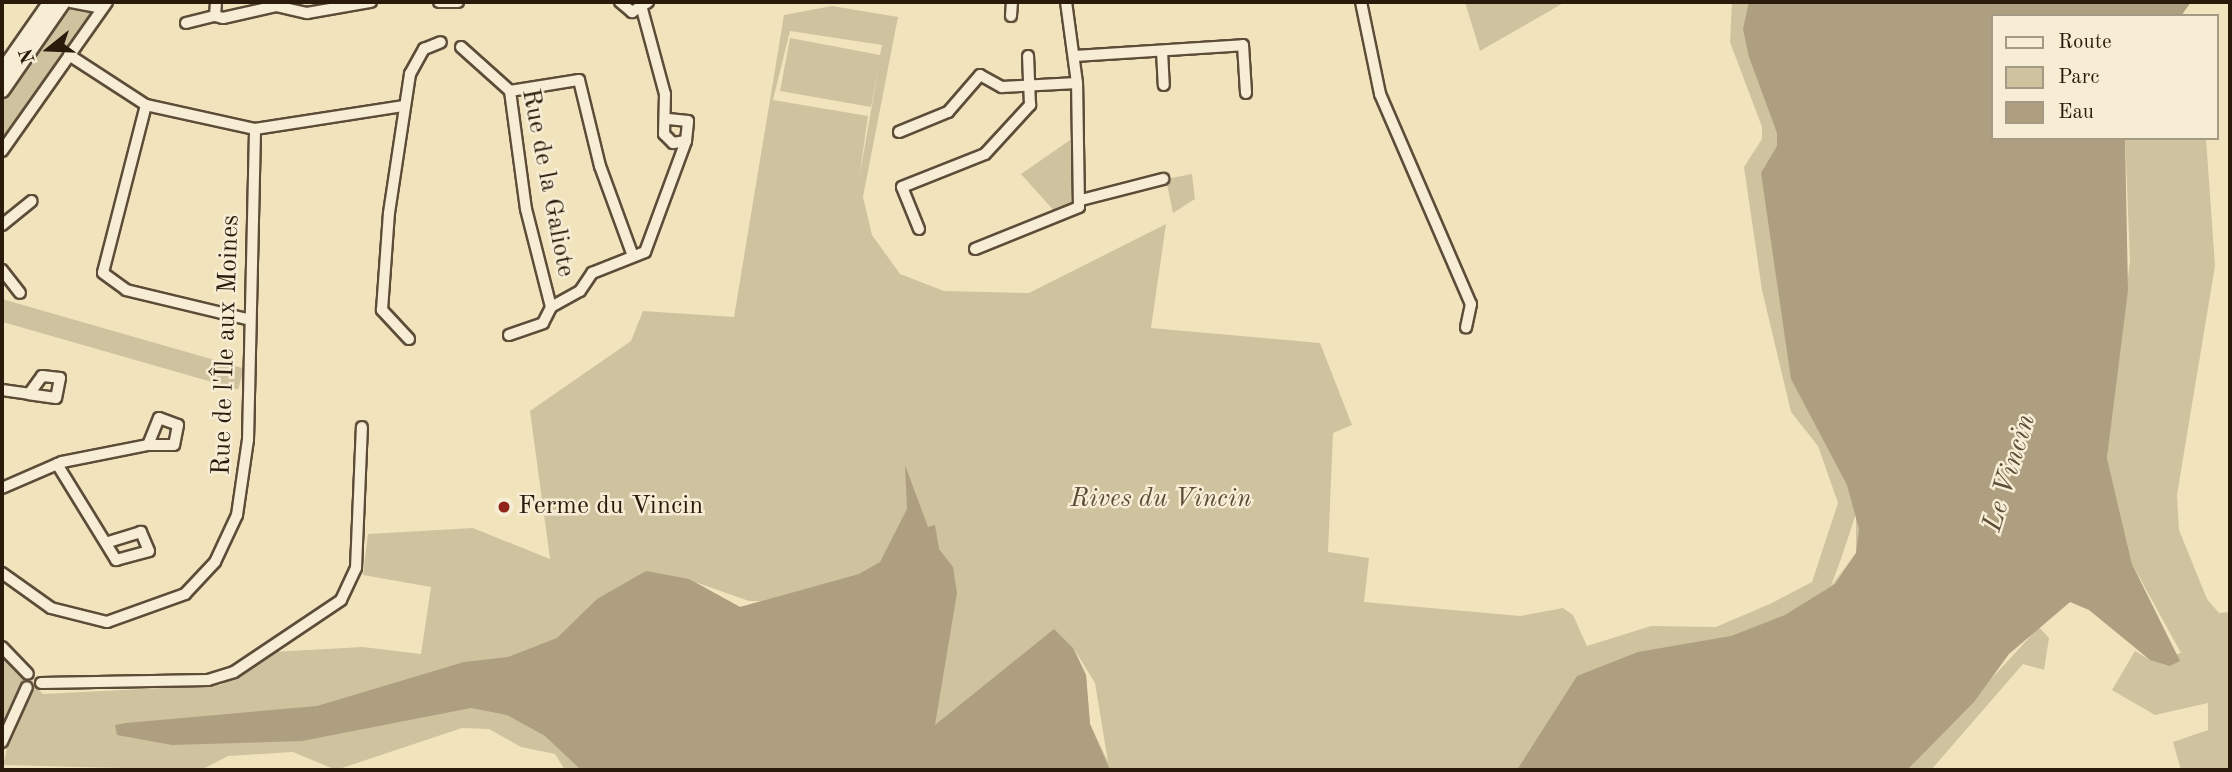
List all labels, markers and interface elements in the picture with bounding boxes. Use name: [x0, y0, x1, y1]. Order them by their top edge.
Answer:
north arrow: [14, 14, 84, 84]
legend: [1990, 14, 2218, 140]
text: Route: [2058, 32, 2112, 53]
text: N: [17, 46, 40, 65]
text: Parc: [2058, 67, 2100, 88]
street label: Rue de la Galiote: [513, 86, 581, 280]
text: Eau: [2058, 102, 2094, 123]
street label: Rue de l'Île aux Moines: [207, 214, 247, 476]
water label: Le Vincin: [1976, 410, 2044, 536]
park label: Rives du Vincin: [1070, 484, 1252, 516]
place label: Ferme du Vincin: [518, 491, 703, 523]
marker: Ferme du Vincin: [496, 499, 512, 515]

